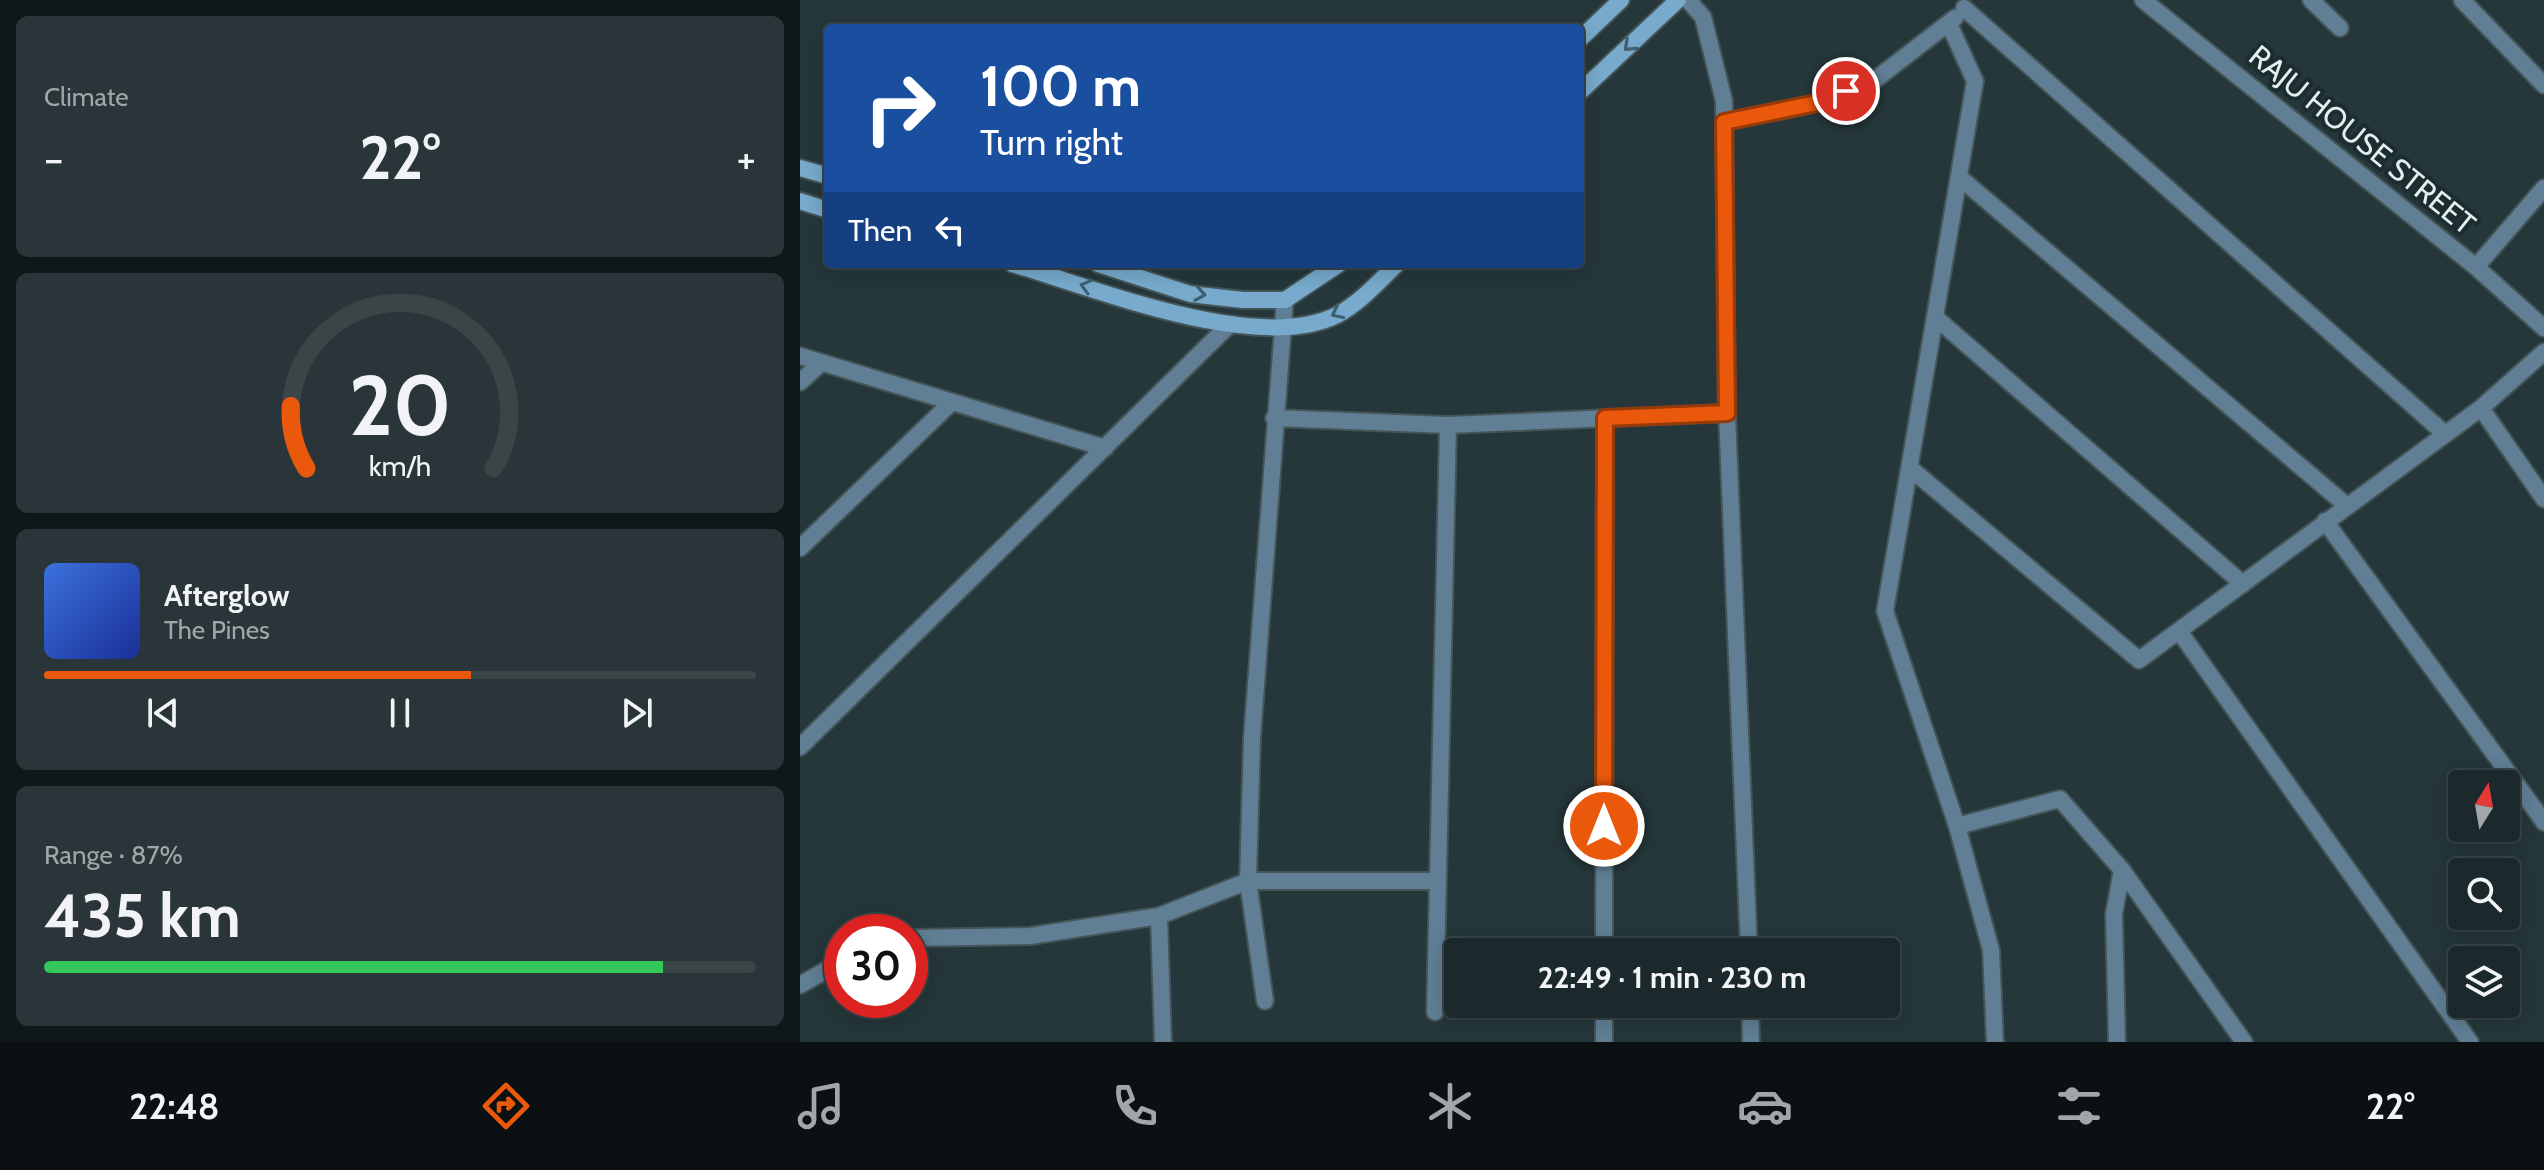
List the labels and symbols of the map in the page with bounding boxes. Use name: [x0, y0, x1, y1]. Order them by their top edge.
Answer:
one-way arrow: [1624, 37, 1638, 51]
street label: RAJU HOUSE STREET: [2242, 37, 2483, 242]
pin: [1812, 57, 1880, 125]
one-way arrow: [1079, 279, 1093, 295]
one-way arrow: [1193, 285, 1206, 302]
one-way arrow: [1331, 303, 1346, 319]
north arrow: [2448, 770, 2520, 842]
position arrow: [1562, 784, 1646, 868]
speed limit sign: 30: [824, 914, 928, 1018]

